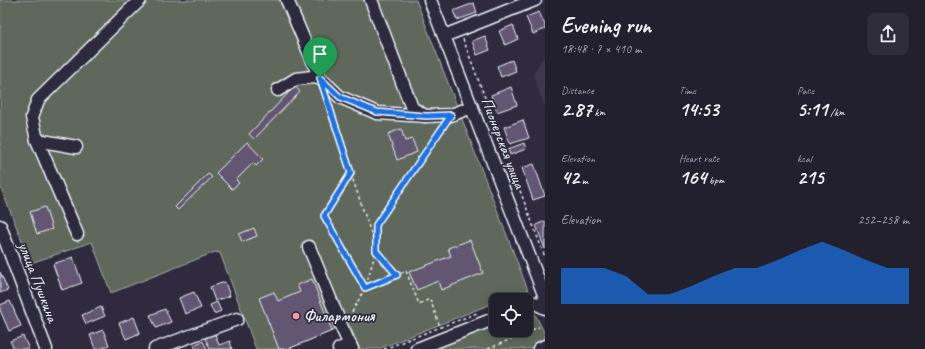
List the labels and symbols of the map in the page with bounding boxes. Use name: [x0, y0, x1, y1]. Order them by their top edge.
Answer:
pin: [303, 37, 337, 78]
street label: Пионерская улица: [477, 95, 530, 193]
street label: улица Пушкина: [13, 238, 63, 326]
place label: Филармония: [304, 306, 376, 326]
marker: Филармония: [291, 311, 301, 321]

